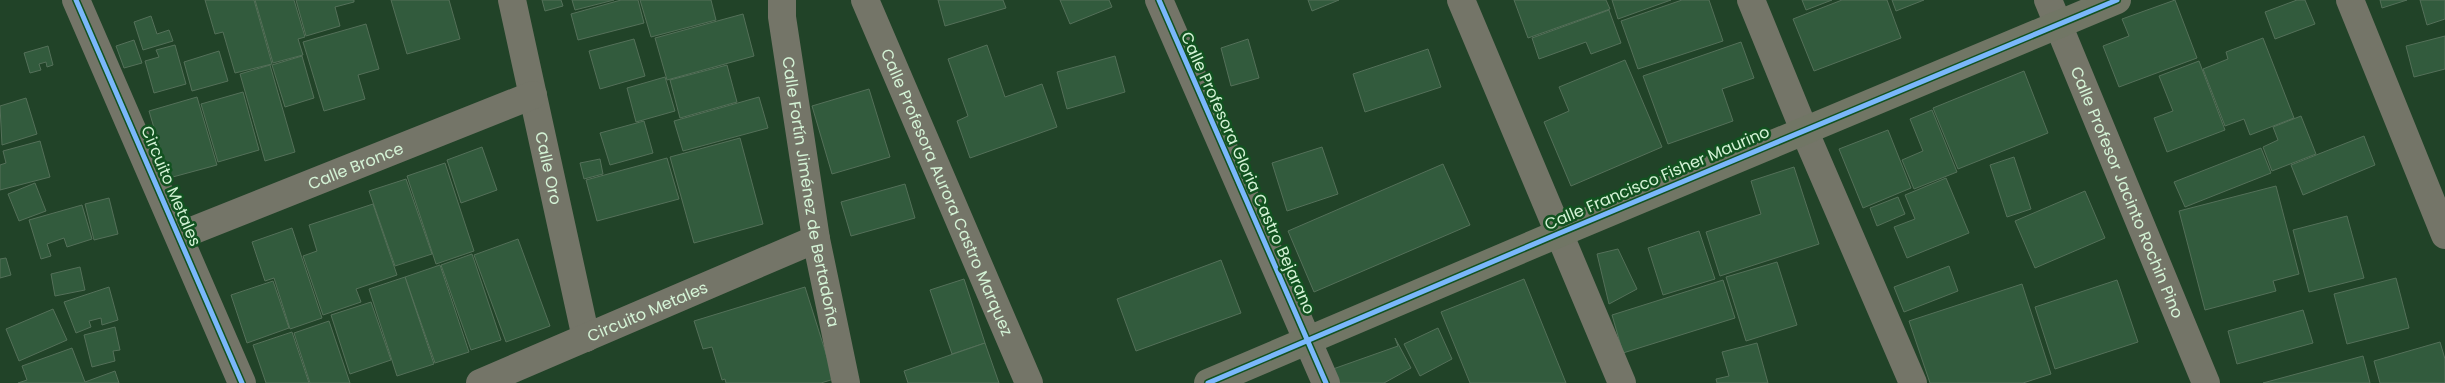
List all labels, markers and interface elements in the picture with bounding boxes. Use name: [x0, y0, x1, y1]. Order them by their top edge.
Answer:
street label: Calle Profesora Gloria Castro Bejarano: [1175, 28, 1321, 318]
street label: Calle Profesora Aurora Castro Marquez: [876, 45, 1019, 339]
street label: Calle Fortín Jiménez de Bertadoña: [777, 55, 845, 329]
street label: Calle Profesor Jacinto Rochin Pino: [2065, 63, 2190, 322]
street label: Calle Francisco Fisher Maurino: [1541, 120, 1773, 236]
street label: Circuito Metales: [135, 122, 207, 250]
street label: Calle Oro: [530, 129, 568, 207]
street label: Calle Bronce: [304, 136, 407, 195]
street label: Circuito Metales: [583, 275, 711, 347]

